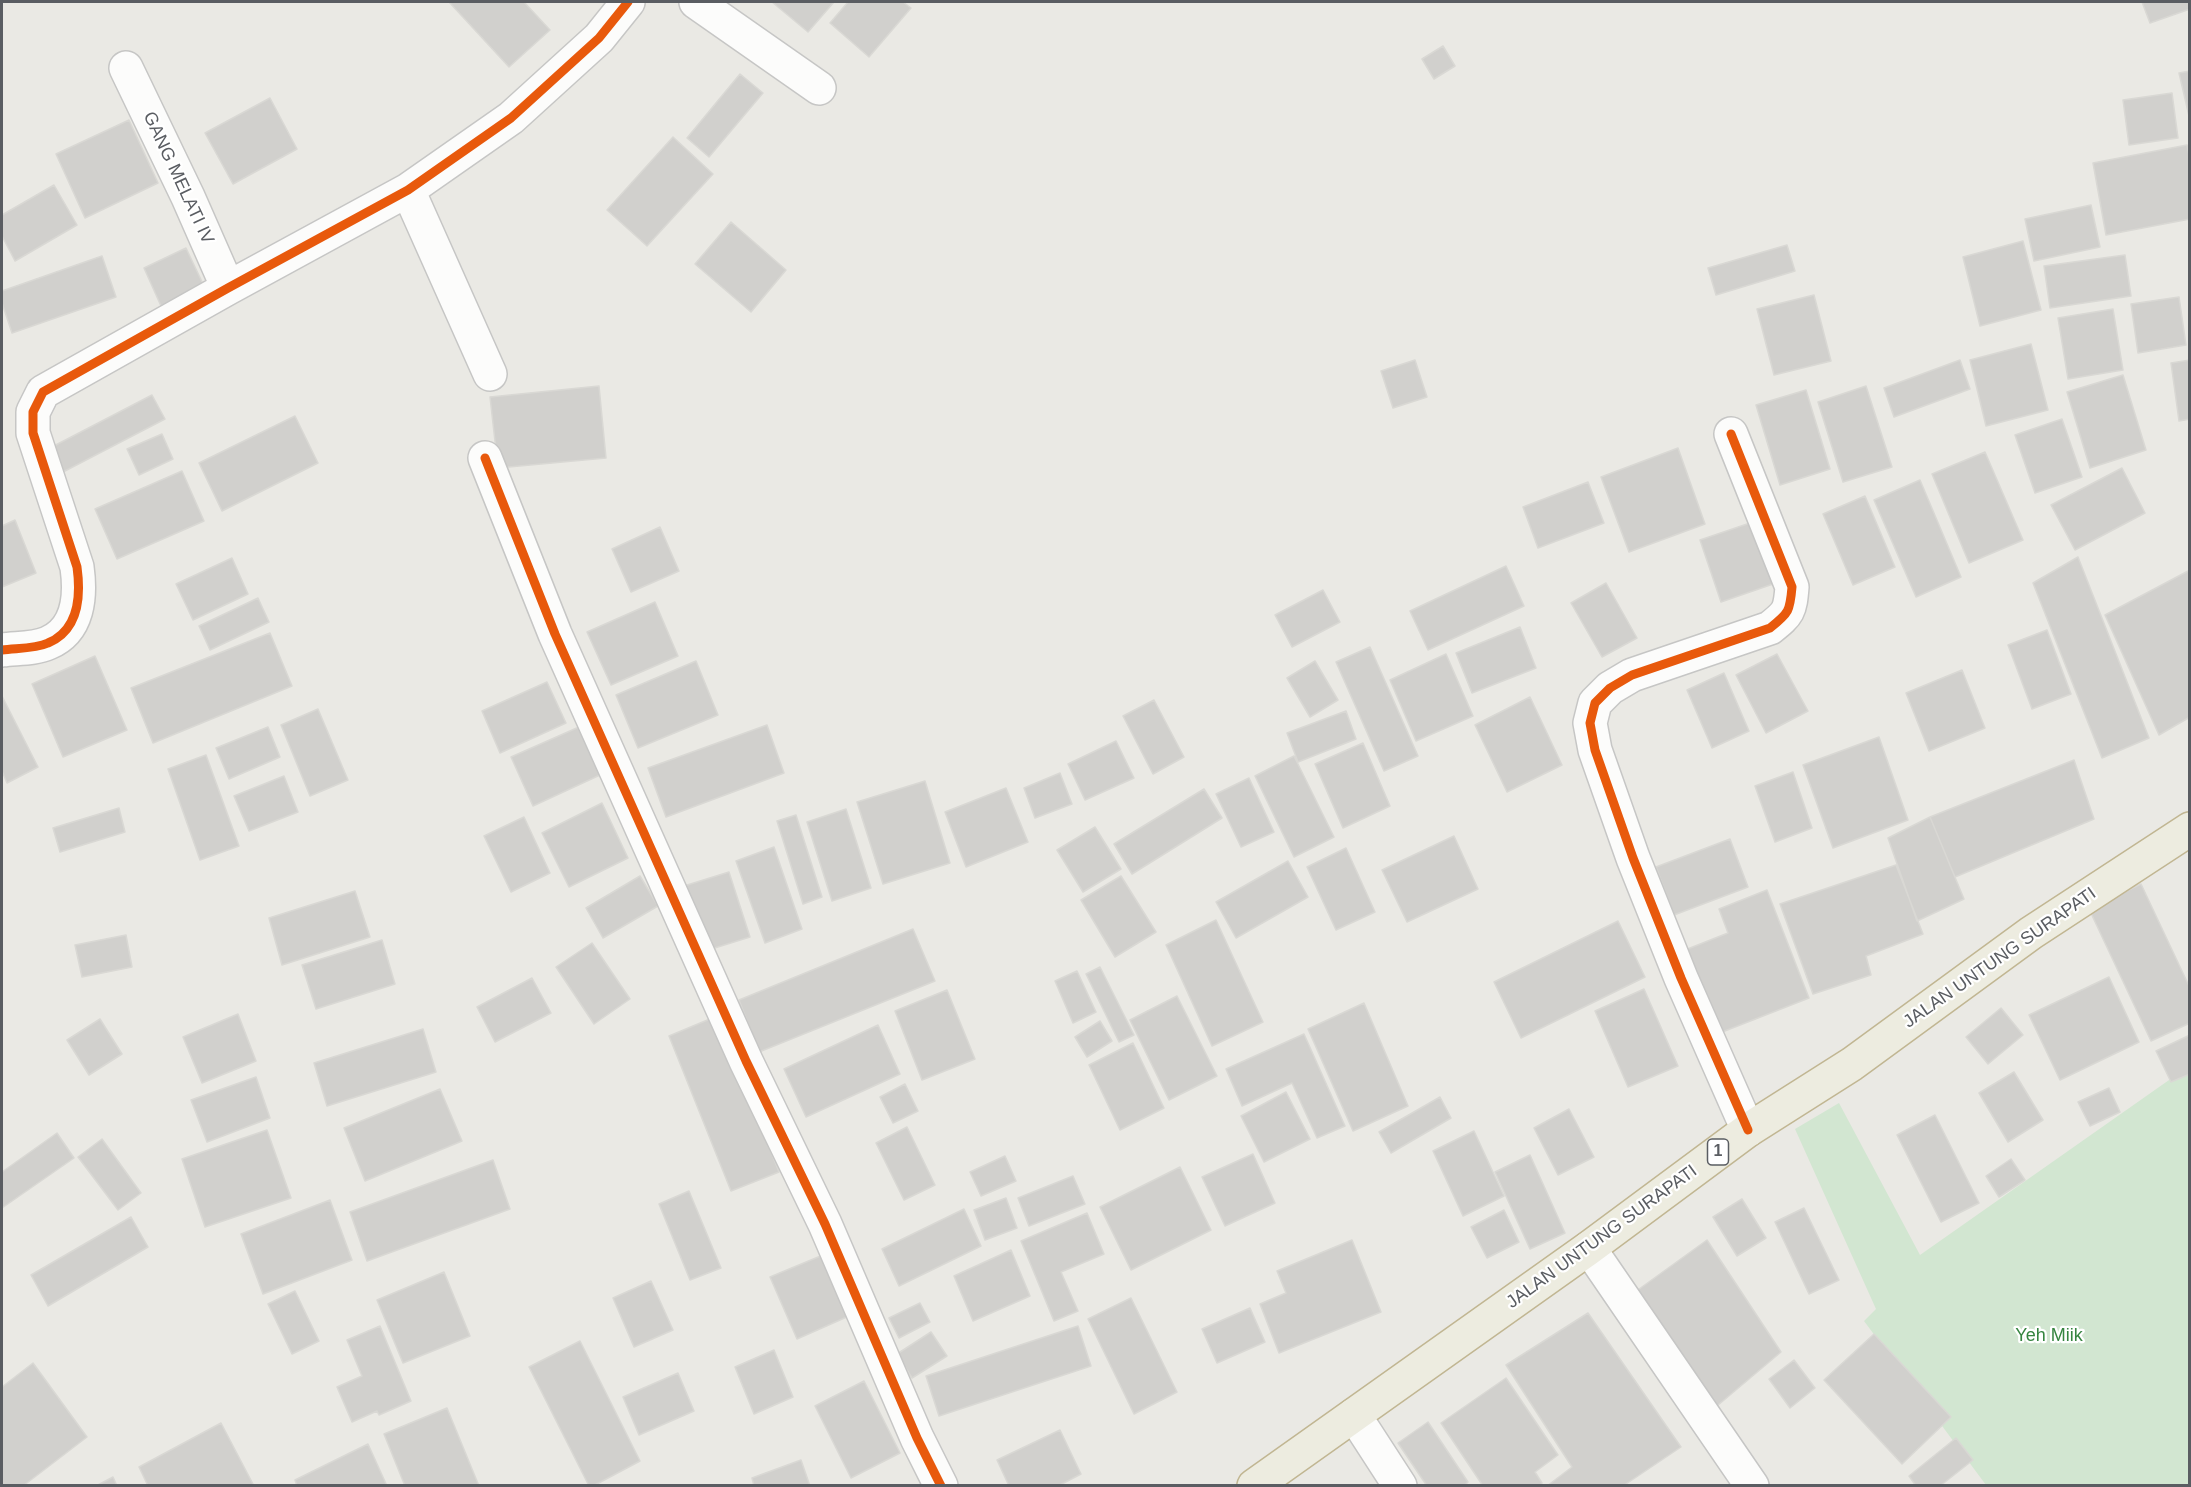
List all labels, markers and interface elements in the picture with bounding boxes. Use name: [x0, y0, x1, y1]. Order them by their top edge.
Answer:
street label: GANG MELATI IV: [138, 108, 218, 248]
street label: JALAN UNTUNG SURAPATI: [1899, 883, 2101, 1033]
road number: 1: [1708, 1139, 1728, 1165]
street label: JALAN UNTUNG SURAPATI: [1502, 1161, 1702, 1313]
park label: Yeh Miik: [2015, 1325, 2083, 1347]

